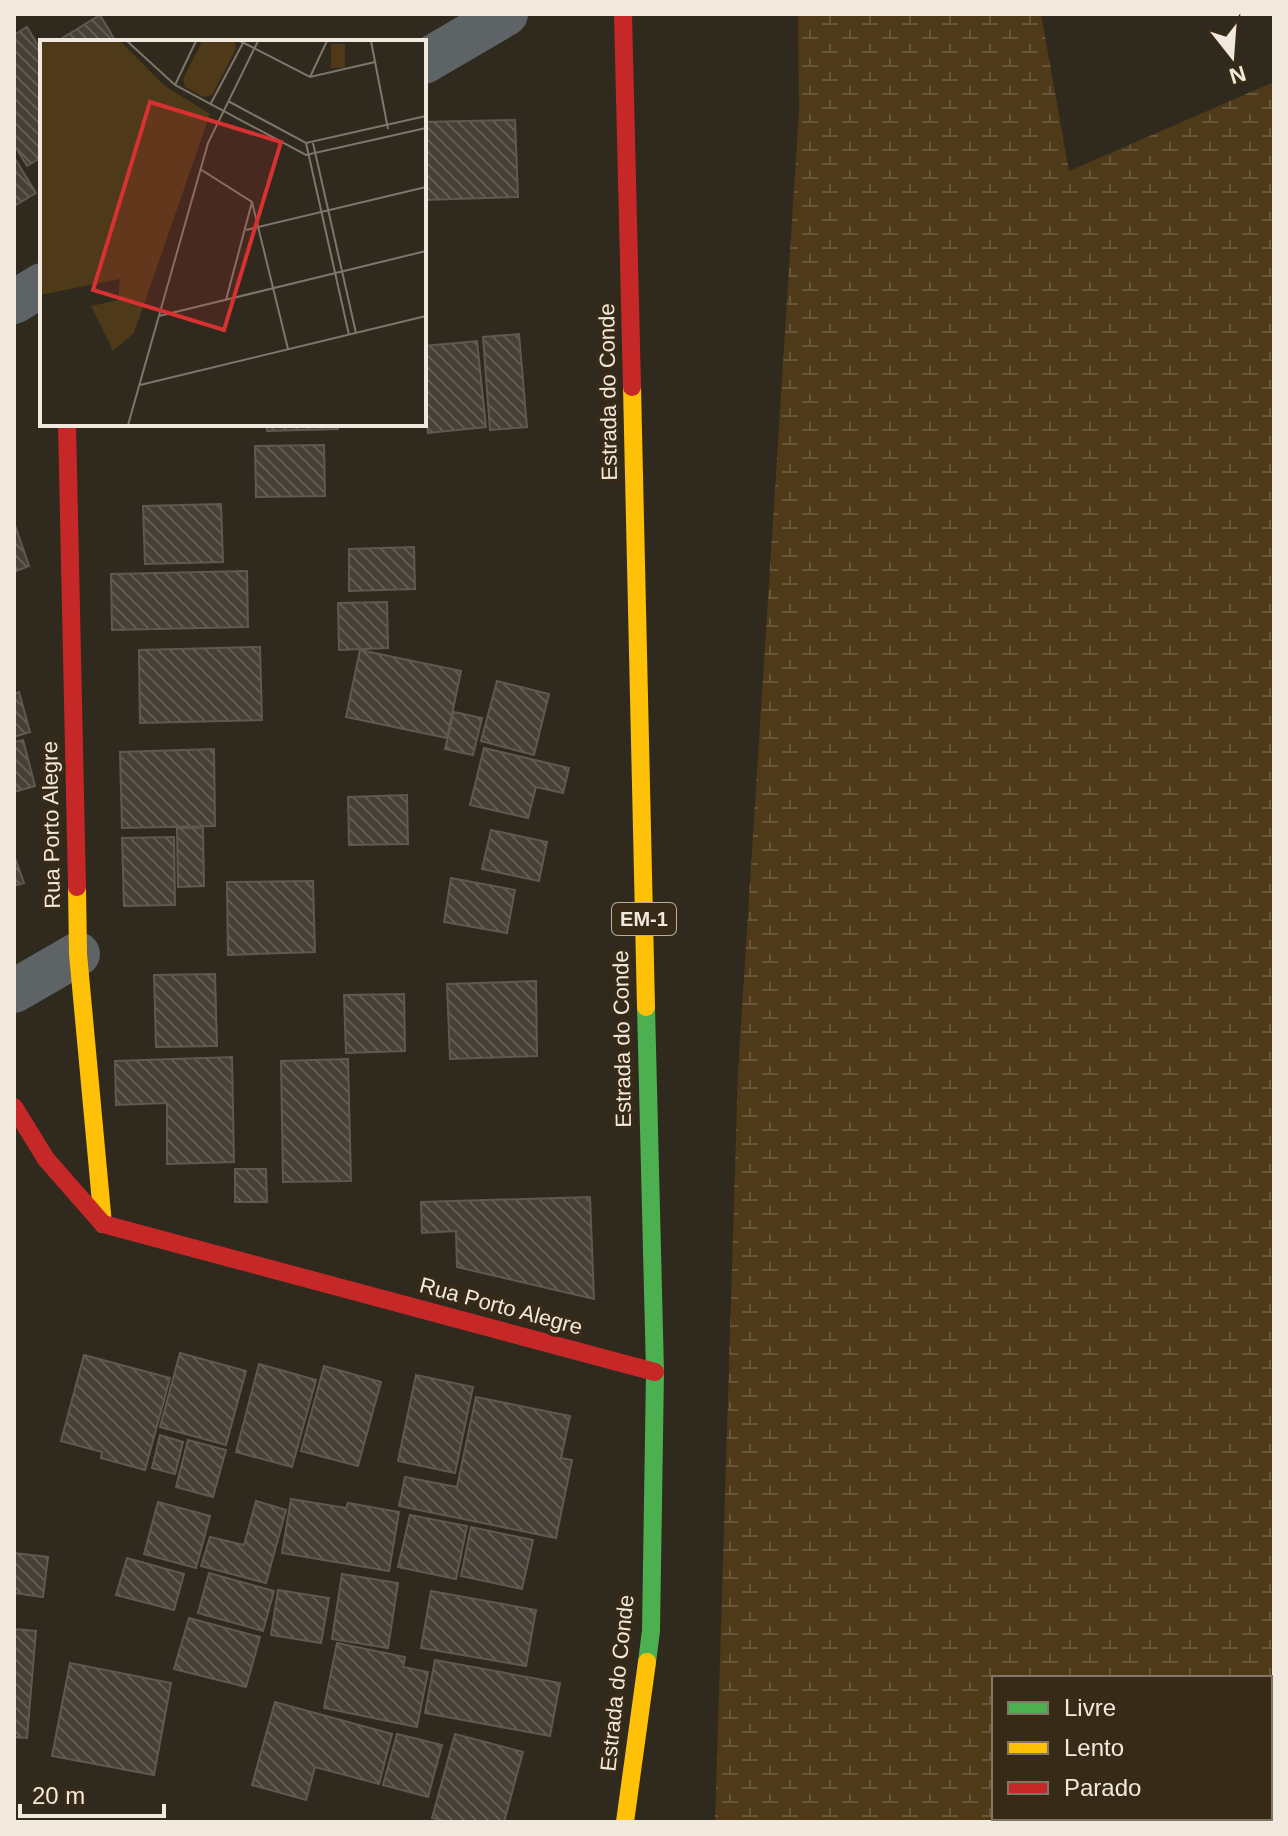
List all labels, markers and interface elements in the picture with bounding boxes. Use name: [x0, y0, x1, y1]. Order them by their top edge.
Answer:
north arrow: [1192, 16, 1272, 96]
inset map: [40, 40, 426, 426]
text: N: [1226, 60, 1249, 89]
street label: Estrada do Conde: [594, 303, 622, 481]
street label: Rua Porto Alegre: [37, 741, 65, 909]
road number: EM-1: [612, 903, 676, 935]
street label: Estrada do Conde: [608, 950, 636, 1128]
street label: Rua Porto Alegre: [417, 1272, 585, 1340]
street label: Estrada do Conde: [595, 1594, 639, 1772]
legend: [992, 1676, 1272, 1820]
text: Livre: [1064, 1694, 1116, 1721]
text: Lento: [1064, 1734, 1124, 1761]
scale bar: [20, 1768, 164, 1818]
text: Parado: [1064, 1774, 1141, 1801]
text: 20 m: [32, 1782, 85, 1809]

